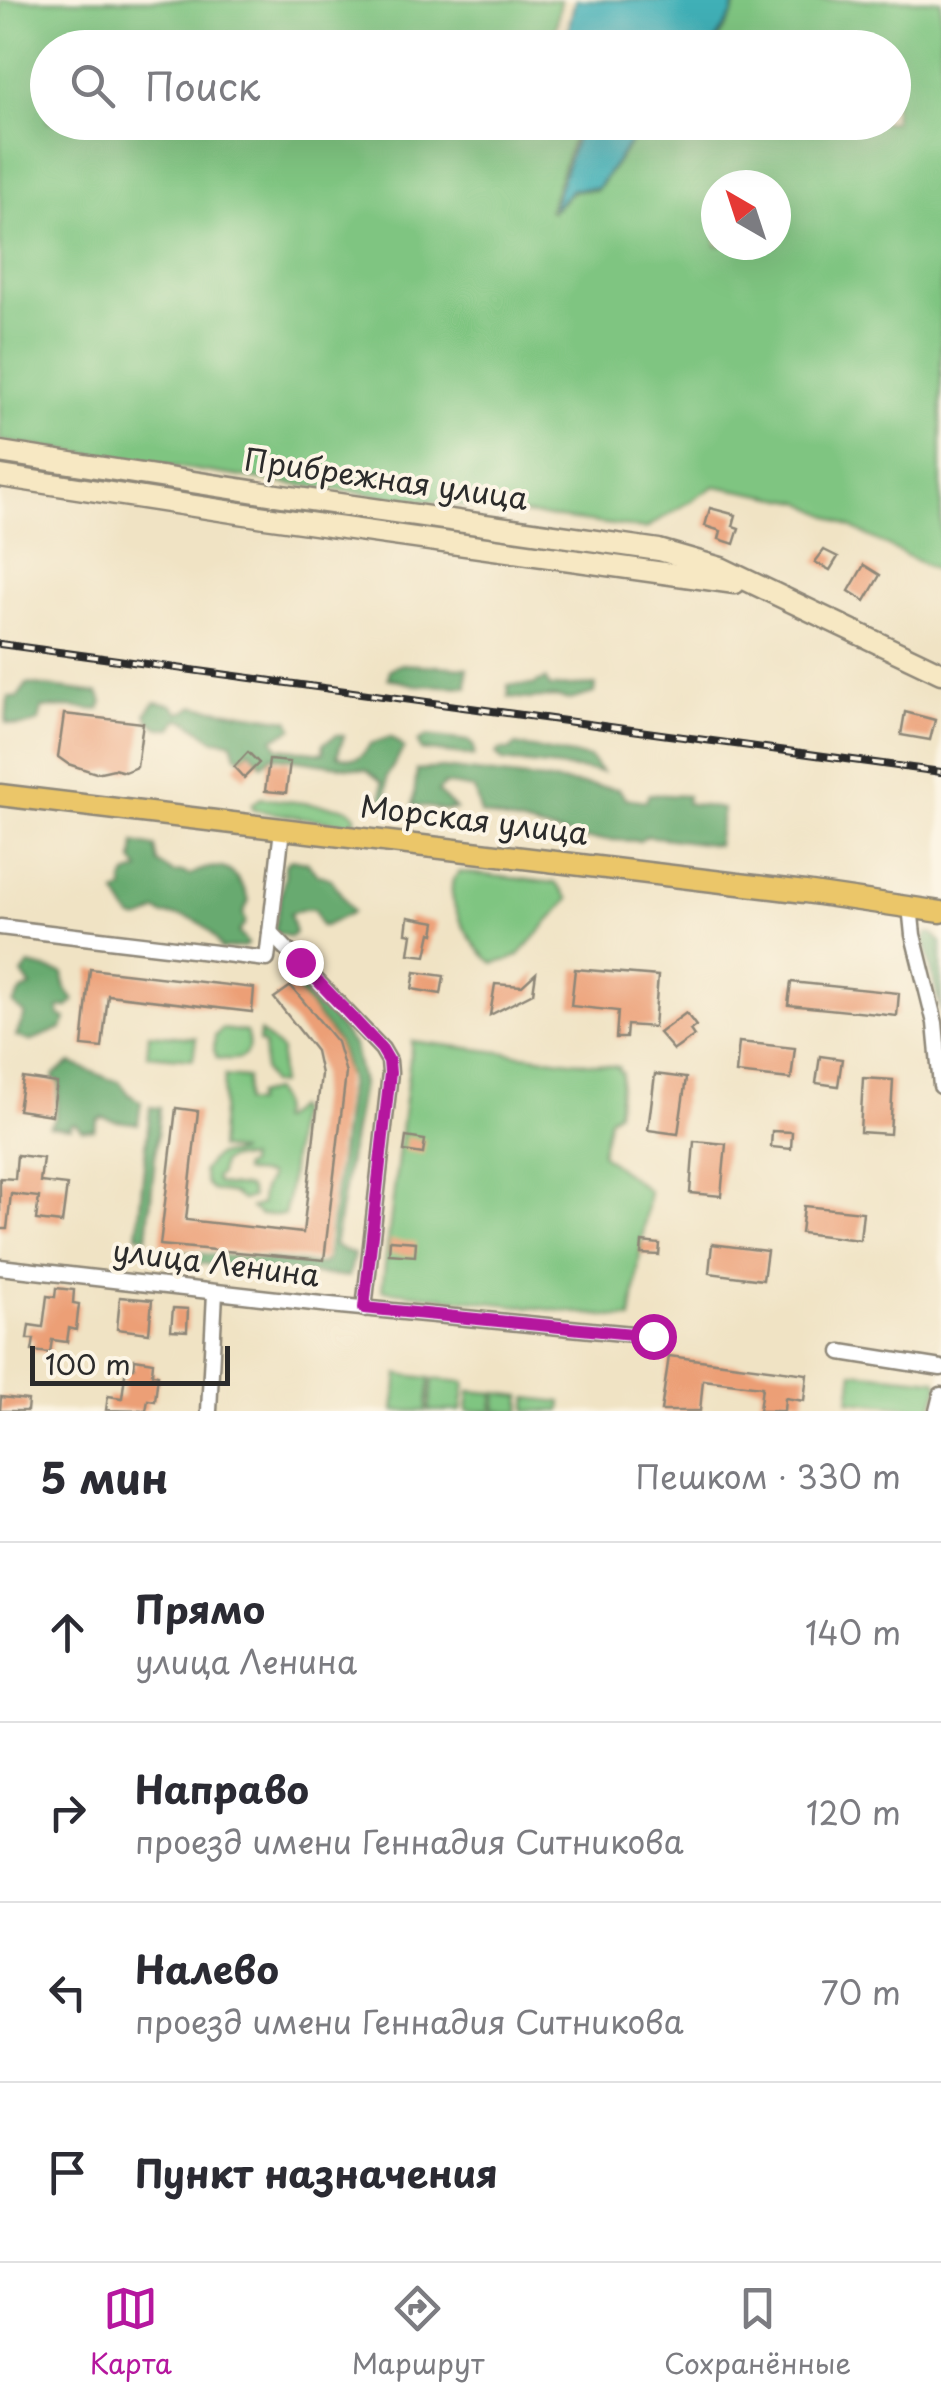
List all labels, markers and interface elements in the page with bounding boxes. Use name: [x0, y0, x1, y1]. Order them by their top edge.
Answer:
search box: [30, 30, 911, 140]
text: Поиск: [145, 57, 260, 114]
icon: search: [65, 58, 120, 113]
north arrow: [701, 170, 791, 260]
street label: Прибрежная улица: [242, 435, 531, 520]
street label: Морская улица: [358, 782, 591, 855]
route end: [278, 940, 324, 986]
street label: улица Ленина: [110, 1227, 322, 1297]
route start: [631, 1314, 677, 1360]
scale bar: [30, 1341, 230, 1386]
text: 100 m: [45, 1342, 131, 1385]
text: 5 мин: [40, 1445, 168, 1508]
text: Пешком · 330 m: [636, 1452, 901, 1500]
text: Прямо: [135, 1580, 265, 1637]
icon: ahead: [40, 1605, 95, 1660]
text: 140 m: [805, 1608, 901, 1656]
text: улица Ленина: [135, 1637, 357, 1685]
text: Направо: [135, 1760, 309, 1817]
icon: right: [40, 1785, 95, 1840]
text: 120 m: [806, 1788, 901, 1836]
text: проезд имени Геннадия Ситникова: [135, 1817, 684, 1865]
text: Налево: [135, 1940, 279, 1997]
icon: left: [40, 1965, 95, 2020]
text: 70 m: [821, 1968, 901, 2016]
text: проезд имени Геннадия Ситникова: [135, 1997, 684, 2045]
text: Пункт назначения: [135, 2144, 498, 2201]
icon: arrive: [40, 2145, 95, 2200]
tab: Карта: [90, 2281, 172, 2384]
tab: Маршрут: [352, 2281, 484, 2384]
tab: Сохранённые: [664, 2281, 851, 2384]

